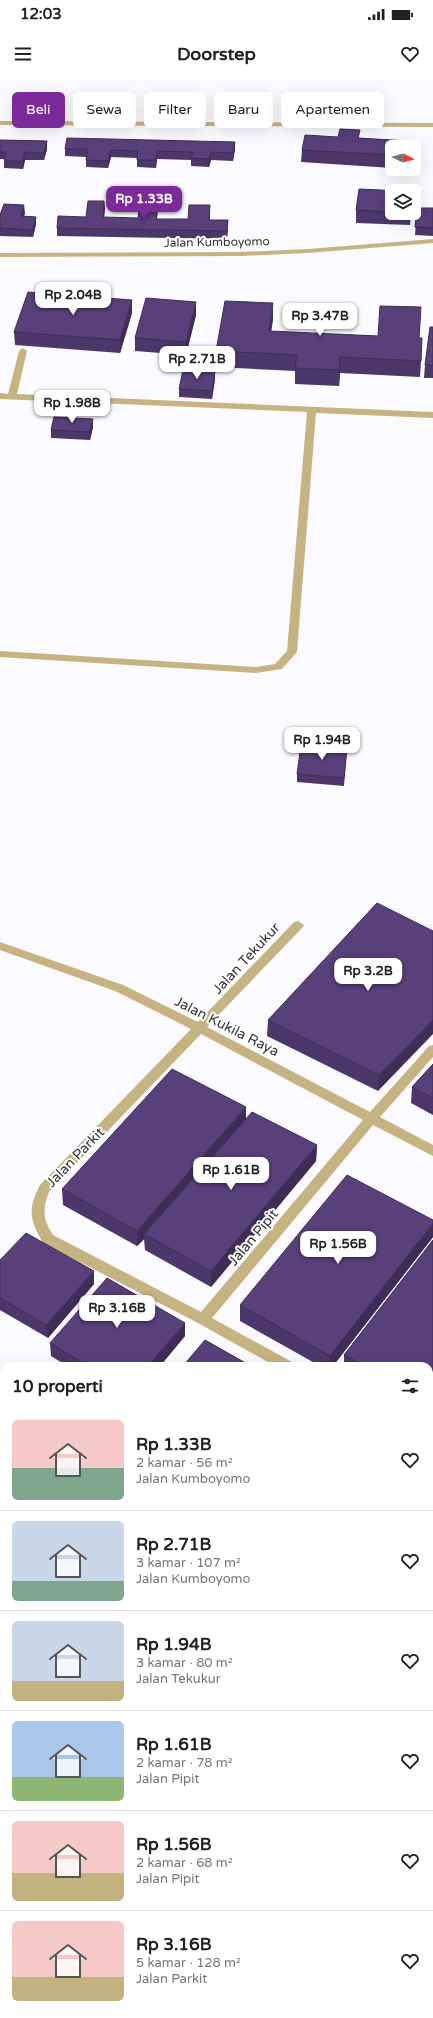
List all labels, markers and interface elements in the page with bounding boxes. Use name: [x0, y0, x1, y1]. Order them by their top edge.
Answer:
text: 12:03: [20, 5, 62, 23]
icon: menu: [12, 43, 34, 65]
text: Doorstep: [177, 43, 256, 65]
icon: heart: [399, 43, 421, 65]
chip: Beli: [12, 92, 65, 128]
chip: Sewa: [73, 92, 136, 128]
chip: Filter: [144, 92, 206, 128]
chip: Baru: [214, 92, 273, 128]
chip: Apartemen: [281, 92, 384, 128]
north arrow: [385, 140, 421, 176]
map controls: [385, 140, 421, 220]
button: layers: [385, 184, 421, 220]
pin: Rp 1.33B: [103, 186, 185, 220]
text: Rp 1.33B: [115, 191, 173, 207]
street label: Jalan Kumboyomo: [164, 234, 270, 250]
pin: Rp 2.04B: [32, 282, 114, 316]
text: Rp 2.04B: [44, 287, 102, 303]
pin: Rp 3.47B: [279, 303, 361, 337]
text: Rp 3.47B: [291, 308, 349, 324]
pin: Rp 2.71B: [156, 346, 238, 380]
text: Rp 2.71B: [168, 351, 226, 367]
pin: Rp 1.98B: [31, 390, 113, 424]
text: Rp 1.98B: [43, 395, 101, 411]
pin: Rp 1.94B: [281, 727, 363, 761]
text: Rp 1.94B: [293, 732, 351, 748]
street label: Jalan Tekukur: [209, 919, 284, 997]
pin: Rp 3.2B: [331, 958, 405, 992]
text: Rp 3.2B: [343, 963, 393, 979]
street label: Jalan Kukila Raya: [172, 993, 282, 1060]
street label: Jalan Parkit: [43, 1123, 109, 1191]
pin: Rp 1.61B: [190, 1157, 272, 1191]
text: Rp 1.61B: [202, 1162, 260, 1178]
street label: Jalan Pipit: [225, 1205, 282, 1269]
pin: Rp 1.56B: [297, 1231, 379, 1265]
text: Rp 1.56B: [309, 1236, 367, 1252]
pin: Rp 3.16B: [76, 1295, 158, 1329]
text: Rp 3.16B: [88, 1300, 146, 1316]
icon: filters: [399, 1375, 421, 1397]
text: 10 properti: [12, 1376, 103, 1397]
text: Rp 1.33B: [136, 1434, 211, 1455]
icon: home: [44, 1436, 92, 1484]
icon: heart: [399, 1449, 421, 1471]
text: 2 kamar · 56 m²: [136, 1455, 233, 1471]
text: Jalan Kumboyomo: [136, 1471, 250, 1487]
text: Rp 2.71B: [136, 1534, 211, 1555]
icon: home: [44, 1537, 92, 1585]
icon: heart: [399, 1550, 421, 1572]
text: 3 kamar · 107 m²: [136, 1555, 241, 1571]
text: Jalan Kumboyomo: [136, 1571, 250, 1587]
text: Rp 1.94B: [136, 1634, 211, 1655]
icon: home: [44, 1637, 92, 1685]
icon: heart: [399, 1650, 421, 1672]
text: 3 kamar · 80 m²: [136, 1655, 233, 1671]
text: Jalan Tekukur: [136, 1671, 221, 1687]
text: Rp 1.61B: [136, 1734, 211, 1755]
icon: home: [44, 1737, 92, 1785]
icon: heart: [399, 1750, 421, 1772]
text: 2 kamar · 78 m²: [136, 1755, 233, 1771]
text: Jalan Pipit: [136, 1771, 199, 1787]
text: Rp 1.56B: [136, 1834, 211, 1855]
icon: home: [44, 1837, 92, 1885]
icon: heart: [399, 1850, 421, 1872]
text: 2 kamar · 68 m²: [136, 1855, 233, 1871]
text: Jalan Pipit: [136, 1871, 199, 1887]
text: Rp 3.16B: [136, 1934, 211, 1955]
icon: home: [44, 1937, 92, 1985]
icon: heart: [399, 1950, 421, 1972]
text: 5 kamar · 128 m²: [136, 1955, 241, 1971]
text: Jalan Parkit: [136, 1971, 207, 1987]

